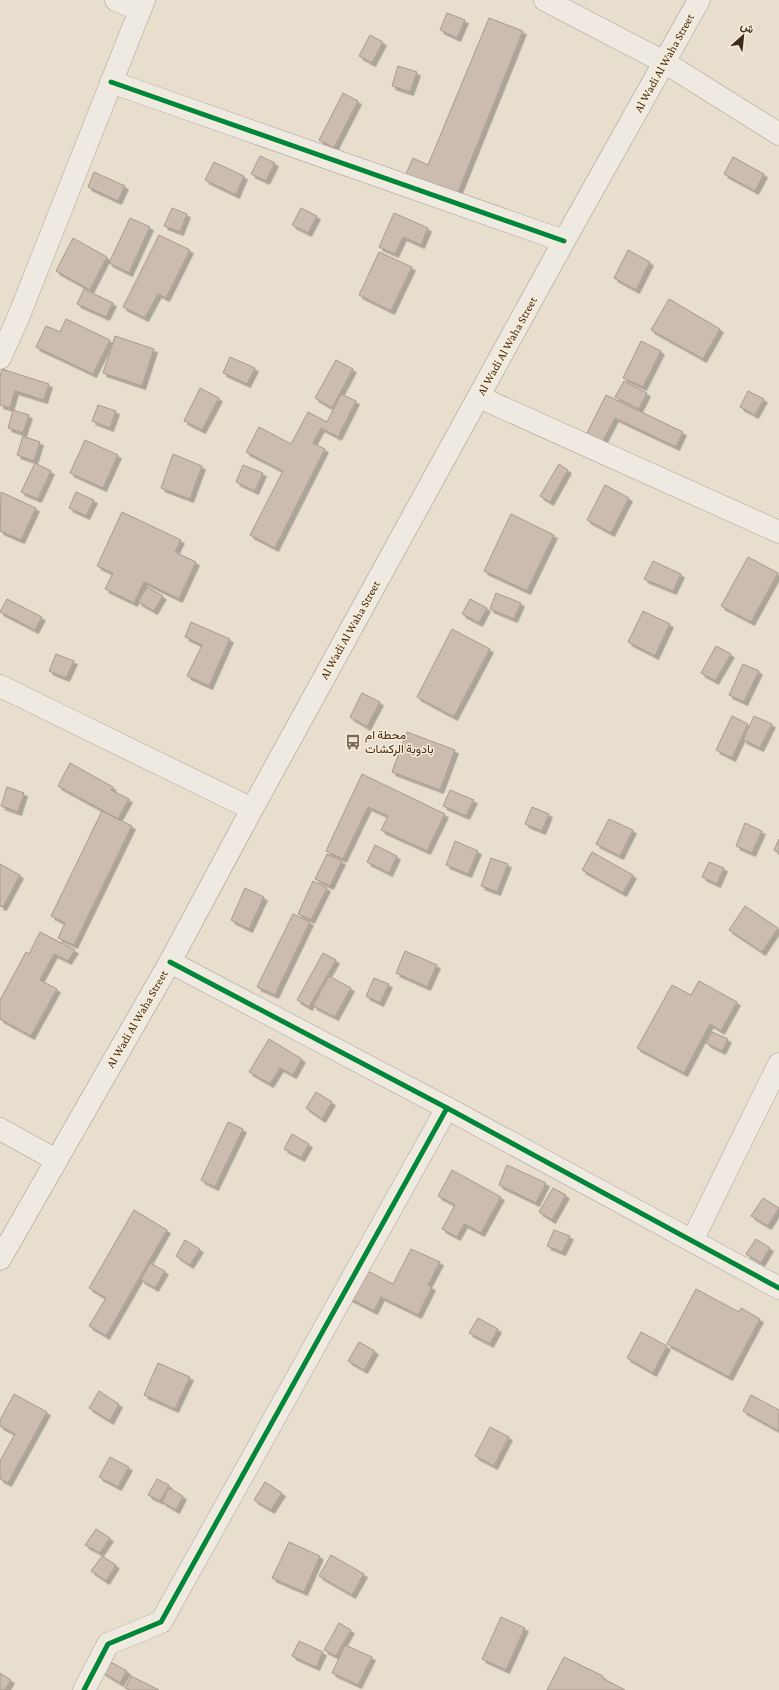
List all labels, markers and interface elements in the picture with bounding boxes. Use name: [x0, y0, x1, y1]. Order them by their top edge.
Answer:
street label: Al Wadi Al Waha Street: [631, 10, 697, 115]
north arrow: [723, 16, 763, 56]
text: ش: [738, 19, 756, 36]
street label: Al Wadi Al Waha Street: [474, 293, 540, 398]
street label: Al Wadi Al Waha Street: [317, 577, 383, 682]
place label: محطة ام بادوبة الركشات: [365, 728, 434, 757]
bus stop icon: محطة ام بادوبة الركشات: [344, 733, 362, 751]
street label: Al Wadi Al Waha Street: [103, 967, 171, 1070]

